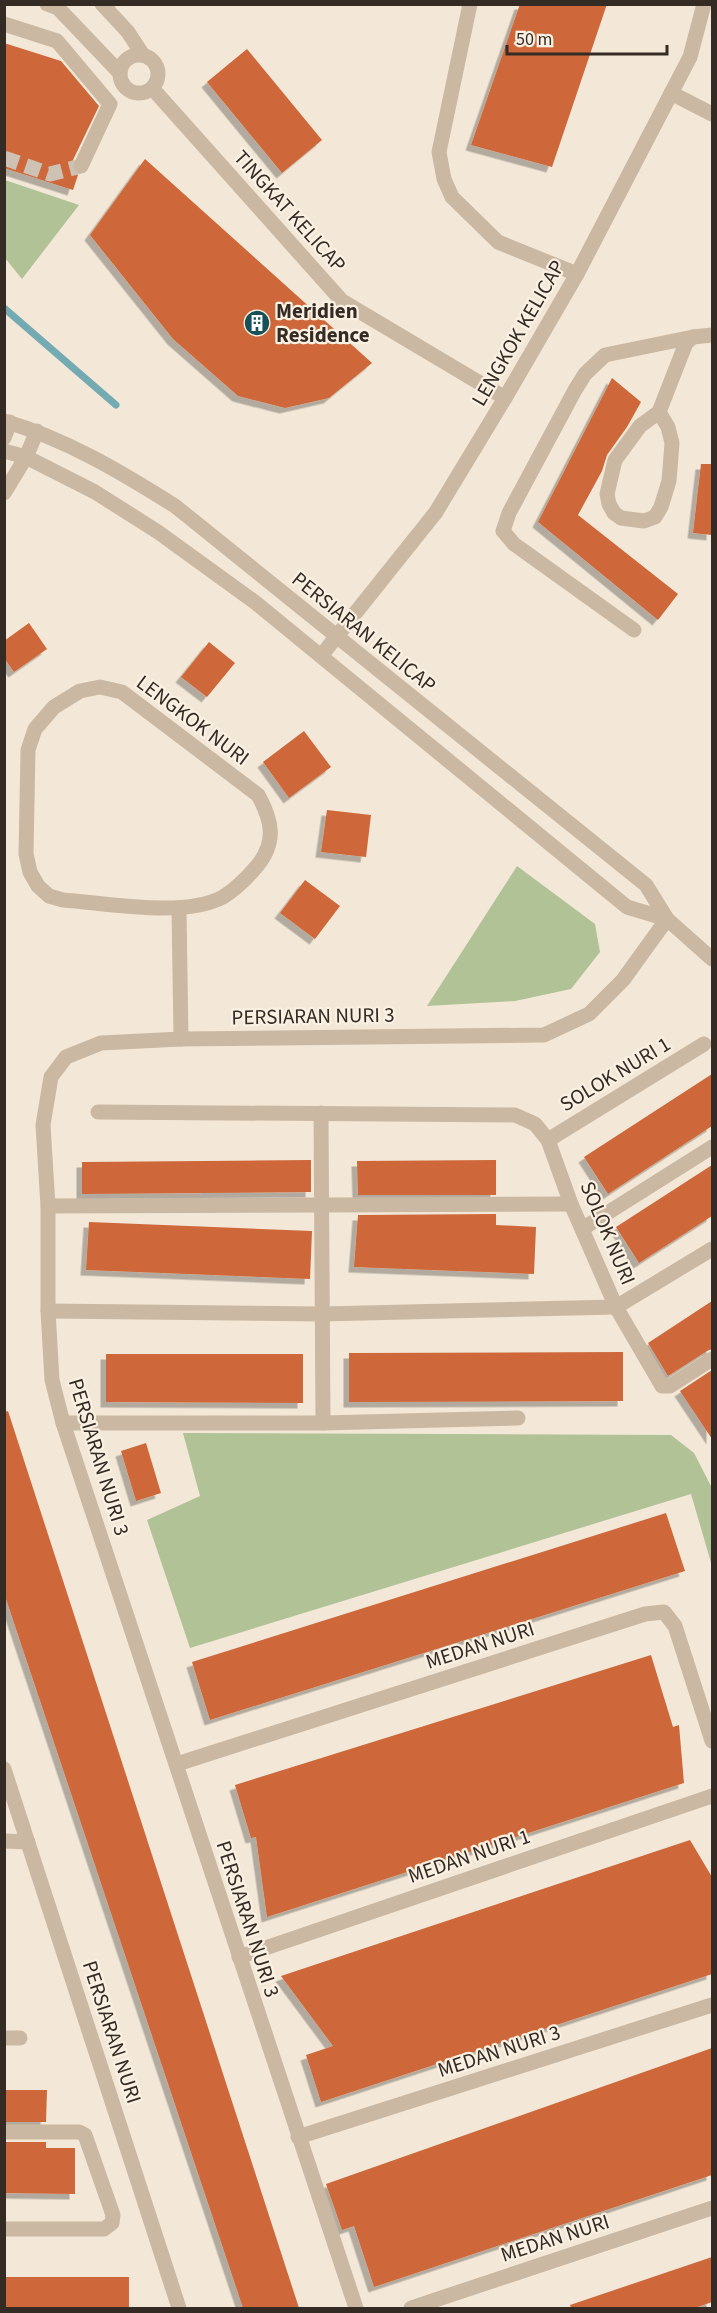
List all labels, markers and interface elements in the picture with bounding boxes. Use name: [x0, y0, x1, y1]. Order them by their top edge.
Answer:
scale bar: [507, 18, 668, 56]
text: 50 m: [516, 27, 552, 52]
street label: TINGKAT KELICAP: [227, 143, 353, 279]
street label: LENGKOK KELICAP: [464, 254, 572, 412]
place label: Meridien Residence: [276, 296, 370, 350]
building icon: Meridien Residence: [242, 308, 272, 338]
street label: PERSIARAN KELICAP: [285, 564, 443, 700]
street label: LENGKOK NURI: [130, 668, 256, 772]
street label: PERSIARAN NURI 3: [231, 1000, 395, 1032]
street label: SOLOK NURI 1: [554, 1029, 676, 1119]
street label: SOLOK NURI: [573, 1177, 643, 1289]
street label: PERSIARAN NURI 3: [61, 1375, 137, 1539]
street label: MEDAN NURI: [422, 1613, 538, 1677]
street label: MEDAN NURI 1: [404, 1821, 534, 1891]
street label: PERSIARAN NURI 3: [209, 1837, 287, 2001]
street label: PERSIARAN NURI: [75, 1957, 149, 2107]
street label: MEDAN NURI 3: [434, 2017, 564, 2085]
street label: MEDAN NURI: [497, 2206, 613, 2270]

